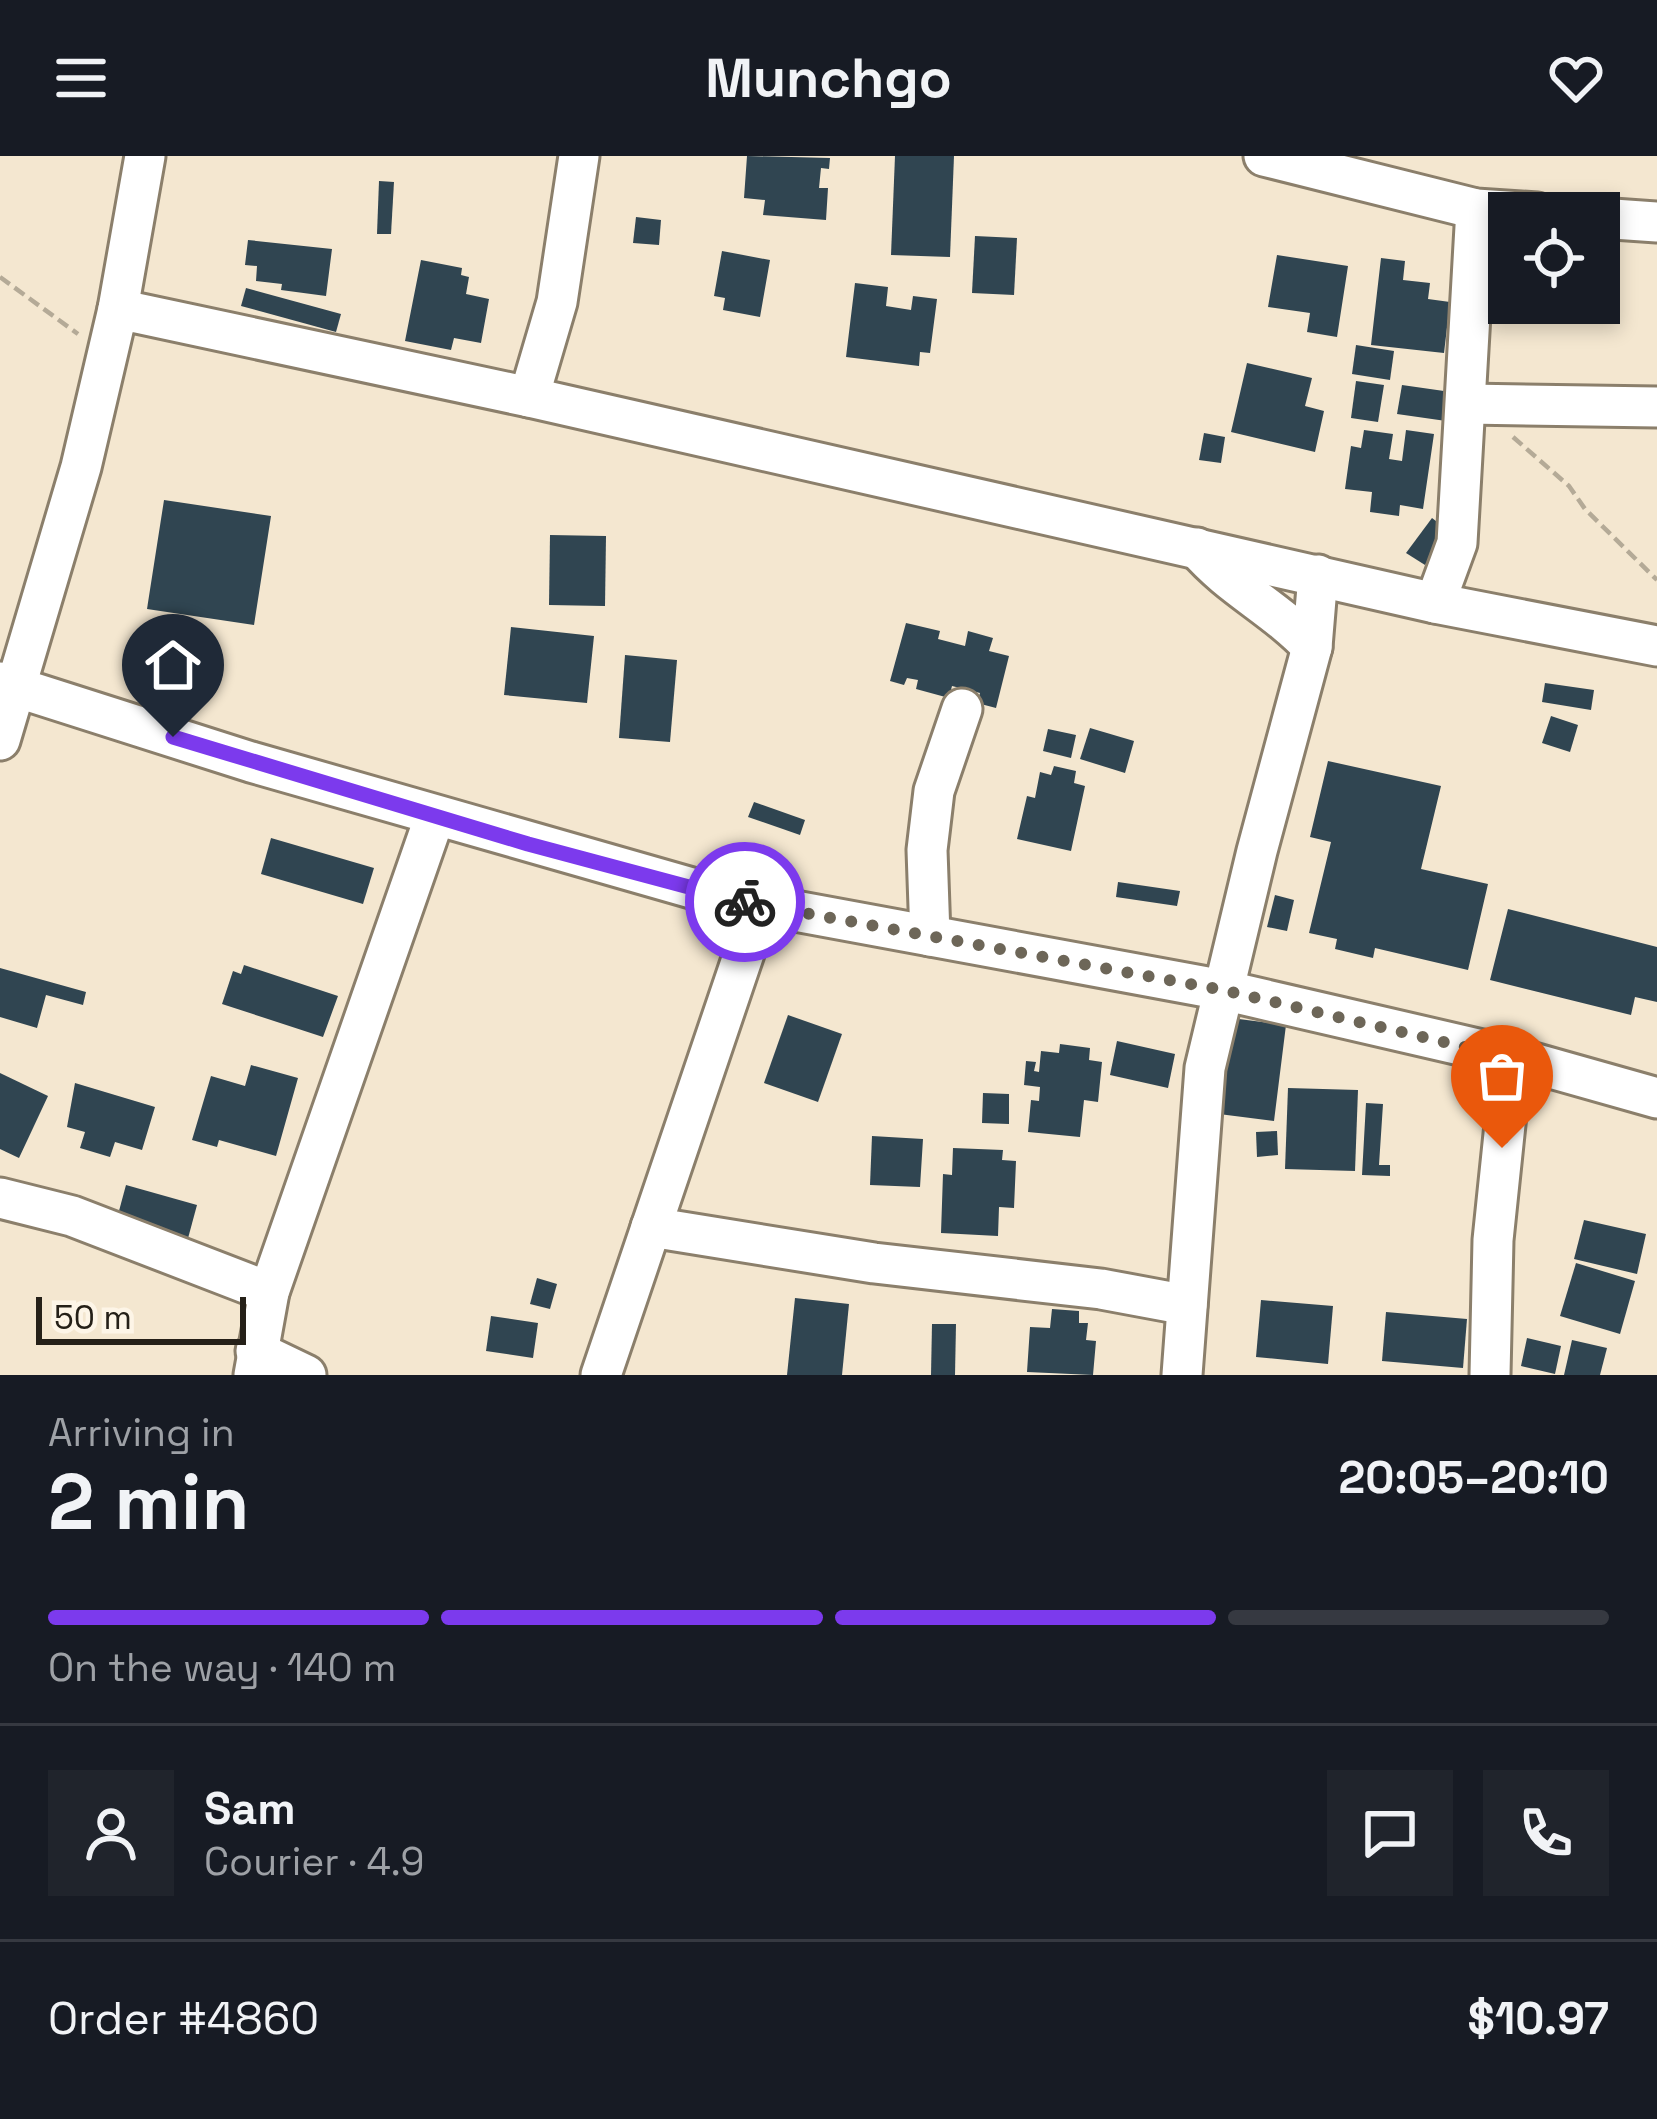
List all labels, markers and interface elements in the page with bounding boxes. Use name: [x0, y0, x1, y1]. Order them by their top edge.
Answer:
text: Munchgo: [705, 44, 952, 113]
icon: menu: [48, 45, 114, 111]
icon: heart: [1543, 45, 1609, 111]
map controls: [1488, 192, 1620, 324]
button: locate: [1488, 192, 1620, 324]
pin: [122, 614, 224, 737]
icon: home: [140, 632, 206, 698]
courier: [685, 842, 805, 962]
icon: bike: [712, 869, 778, 935]
pin: [1451, 1025, 1553, 1148]
icon: bag: [1469, 1043, 1535, 1109]
scale bar: [36, 1291, 246, 1344]
text: 50 m: [54, 1297, 132, 1339]
text: Arriving in: [48, 1408, 235, 1457]
text: 20:05–20:10: [1338, 1449, 1609, 1506]
text: 2 min: [48, 1452, 250, 1552]
text: On the way · 140 m: [48, 1643, 396, 1692]
button: person: [48, 1770, 174, 1896]
button: chat: [1327, 1770, 1453, 1896]
button: phone: [1483, 1770, 1609, 1896]
text: Sam: [204, 1780, 296, 1837]
text: Courier · 4.9: [204, 1837, 424, 1886]
text: Order #4860: [48, 1990, 319, 2047]
text: $10.97: [1468, 1990, 1609, 2047]

